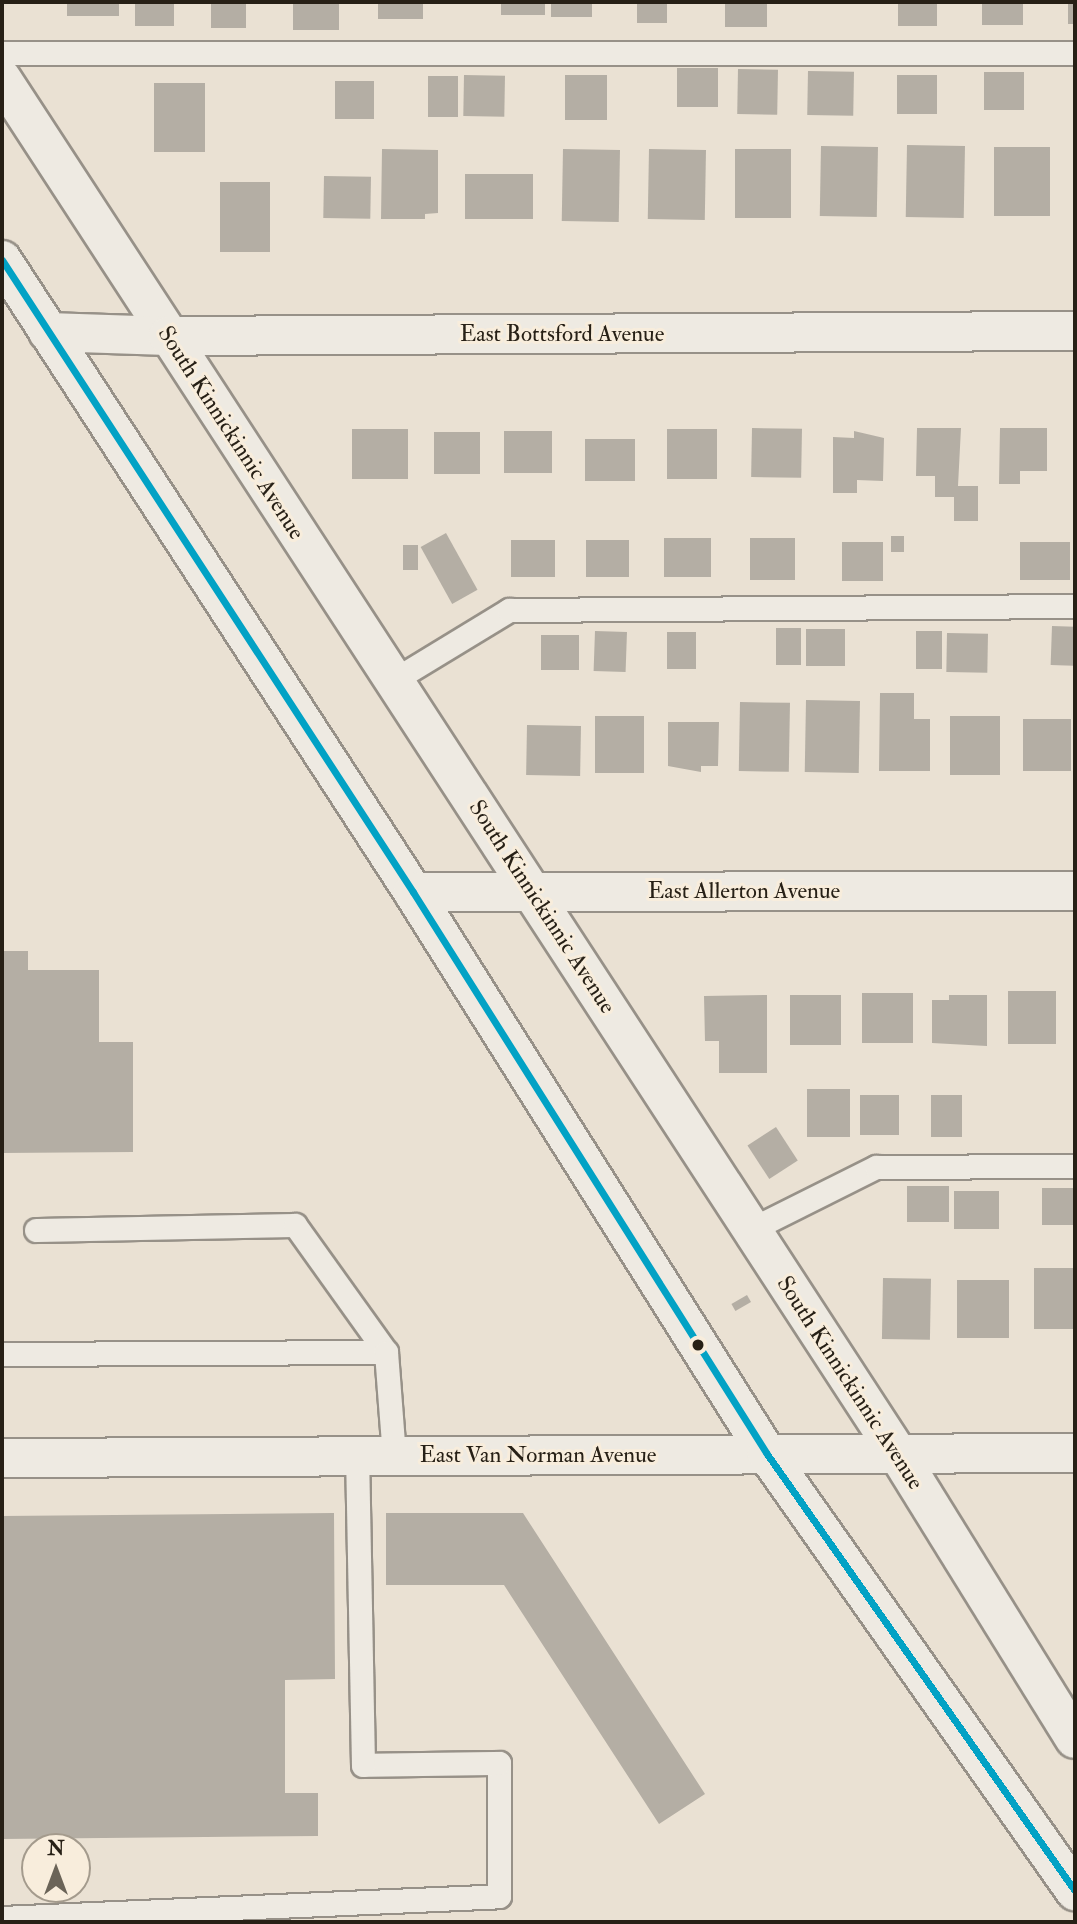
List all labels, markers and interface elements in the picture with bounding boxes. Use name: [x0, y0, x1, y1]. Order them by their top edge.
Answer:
street label: East Bottsford Avenue: [460, 320, 664, 348]
street label: South Kinnickinnic Avenue: [152, 321, 310, 545]
street label: South Kinnickinnic Avenue: [463, 795, 621, 1019]
street label: East Allerton Avenue: [648, 877, 840, 905]
street label: South Kinnickinnic Avenue: [771, 1271, 929, 1495]
unlabelled marker: [691, 1338, 705, 1352]
street label: East Van Norman Avenue: [420, 1441, 656, 1469]
north arrow: [21, 1833, 91, 1903]
text: N: [47, 1837, 65, 1861]

